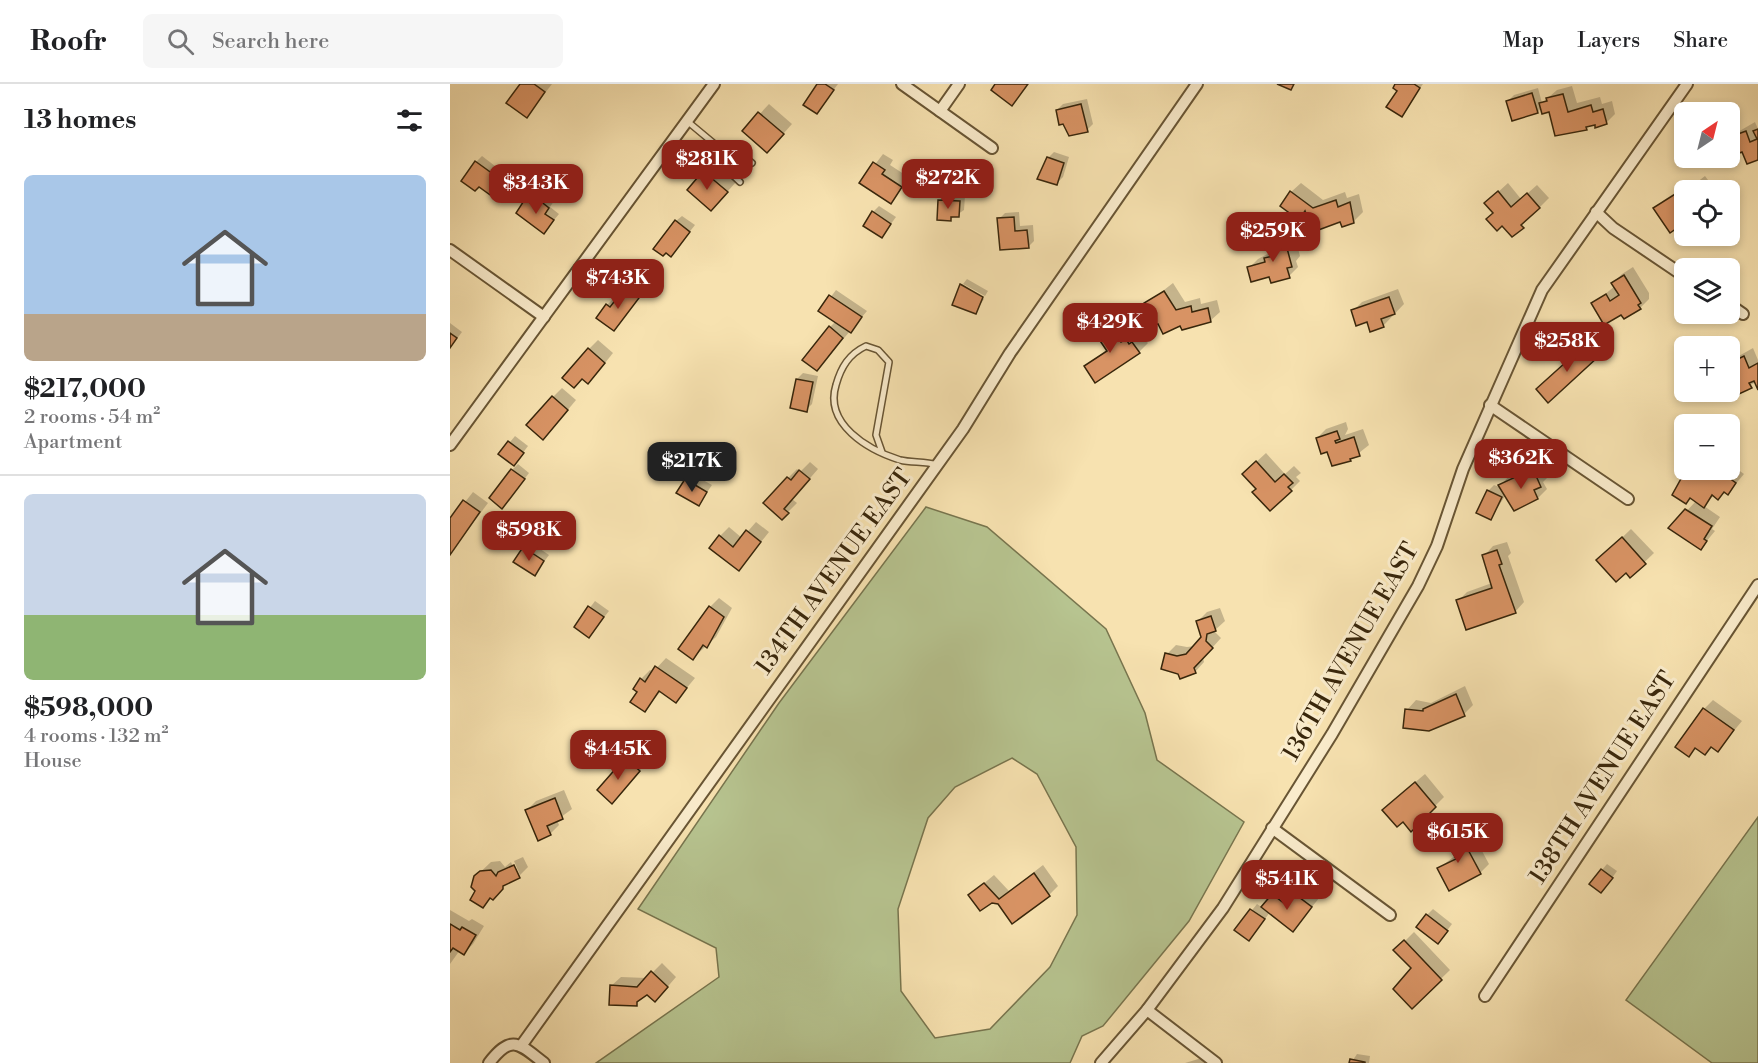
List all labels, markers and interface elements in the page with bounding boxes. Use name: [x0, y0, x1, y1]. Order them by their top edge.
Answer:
search box: [143, 14, 563, 68]
text: Roofr: [30, 24, 107, 59]
icon: search: [164, 25, 197, 58]
text: Search here: [212, 28, 329, 55]
text: Map: [1503, 28, 1544, 54]
text: Layers: [1577, 28, 1640, 54]
text: Share: [1673, 28, 1728, 54]
north arrow: [1674, 102, 1740, 168]
map controls: [1674, 102, 1740, 480]
text: 13 homes: [24, 104, 136, 136]
icon: filters: [393, 104, 426, 137]
pin: $281K: [665, 140, 749, 191]
text: $281K: [676, 147, 738, 172]
pin: $272K: [906, 159, 990, 210]
pin: $343K: [494, 164, 578, 215]
text: $272K: [916, 166, 980, 191]
text: $343K: [503, 171, 569, 196]
button: locate: [1674, 180, 1740, 246]
pin: $259K: [1231, 212, 1315, 263]
icon: home: [171, 214, 279, 322]
text: $259K: [1240, 219, 1306, 244]
button: layers: [1674, 258, 1740, 324]
pin: $743K: [576, 259, 660, 310]
text: $743K: [586, 266, 650, 291]
pin: $429K: [1068, 303, 1152, 354]
text: $429K: [1077, 310, 1143, 335]
pin: $258K: [1525, 322, 1609, 373]
text: $258K: [1534, 329, 1600, 354]
button: +: [1674, 336, 1740, 402]
text: $217,000: [24, 373, 146, 405]
text: 2 rooms · 54 m²: [24, 405, 160, 430]
button: −: [1674, 414, 1740, 480]
text: Apartment: [24, 430, 122, 455]
pin: $362K: [1479, 439, 1563, 490]
pin: $217K: [650, 442, 734, 493]
text: $362K: [1488, 446, 1554, 471]
text: $217K: [661, 449, 723, 474]
street label: 134TH AVENUE EAST: [749, 463, 919, 681]
pin: $598K: [487, 511, 571, 562]
text: $598K: [496, 518, 562, 543]
icon: home: [171, 533, 279, 641]
street label: 136TH AVENUE EAST: [1276, 537, 1426, 767]
street label: 138TH AVENUE EAST: [1523, 666, 1683, 890]
text: $598,000: [24, 692, 153, 724]
text: 4 rooms · 132 m²: [24, 724, 168, 749]
pin: $445K: [576, 730, 660, 781]
text: $445K: [584, 737, 652, 762]
text: House: [24, 749, 82, 774]
pin: $615K: [1416, 813, 1500, 864]
text: $615K: [1427, 820, 1489, 845]
pin: $541K: [1245, 860, 1329, 911]
text: $541K: [1255, 867, 1319, 892]

